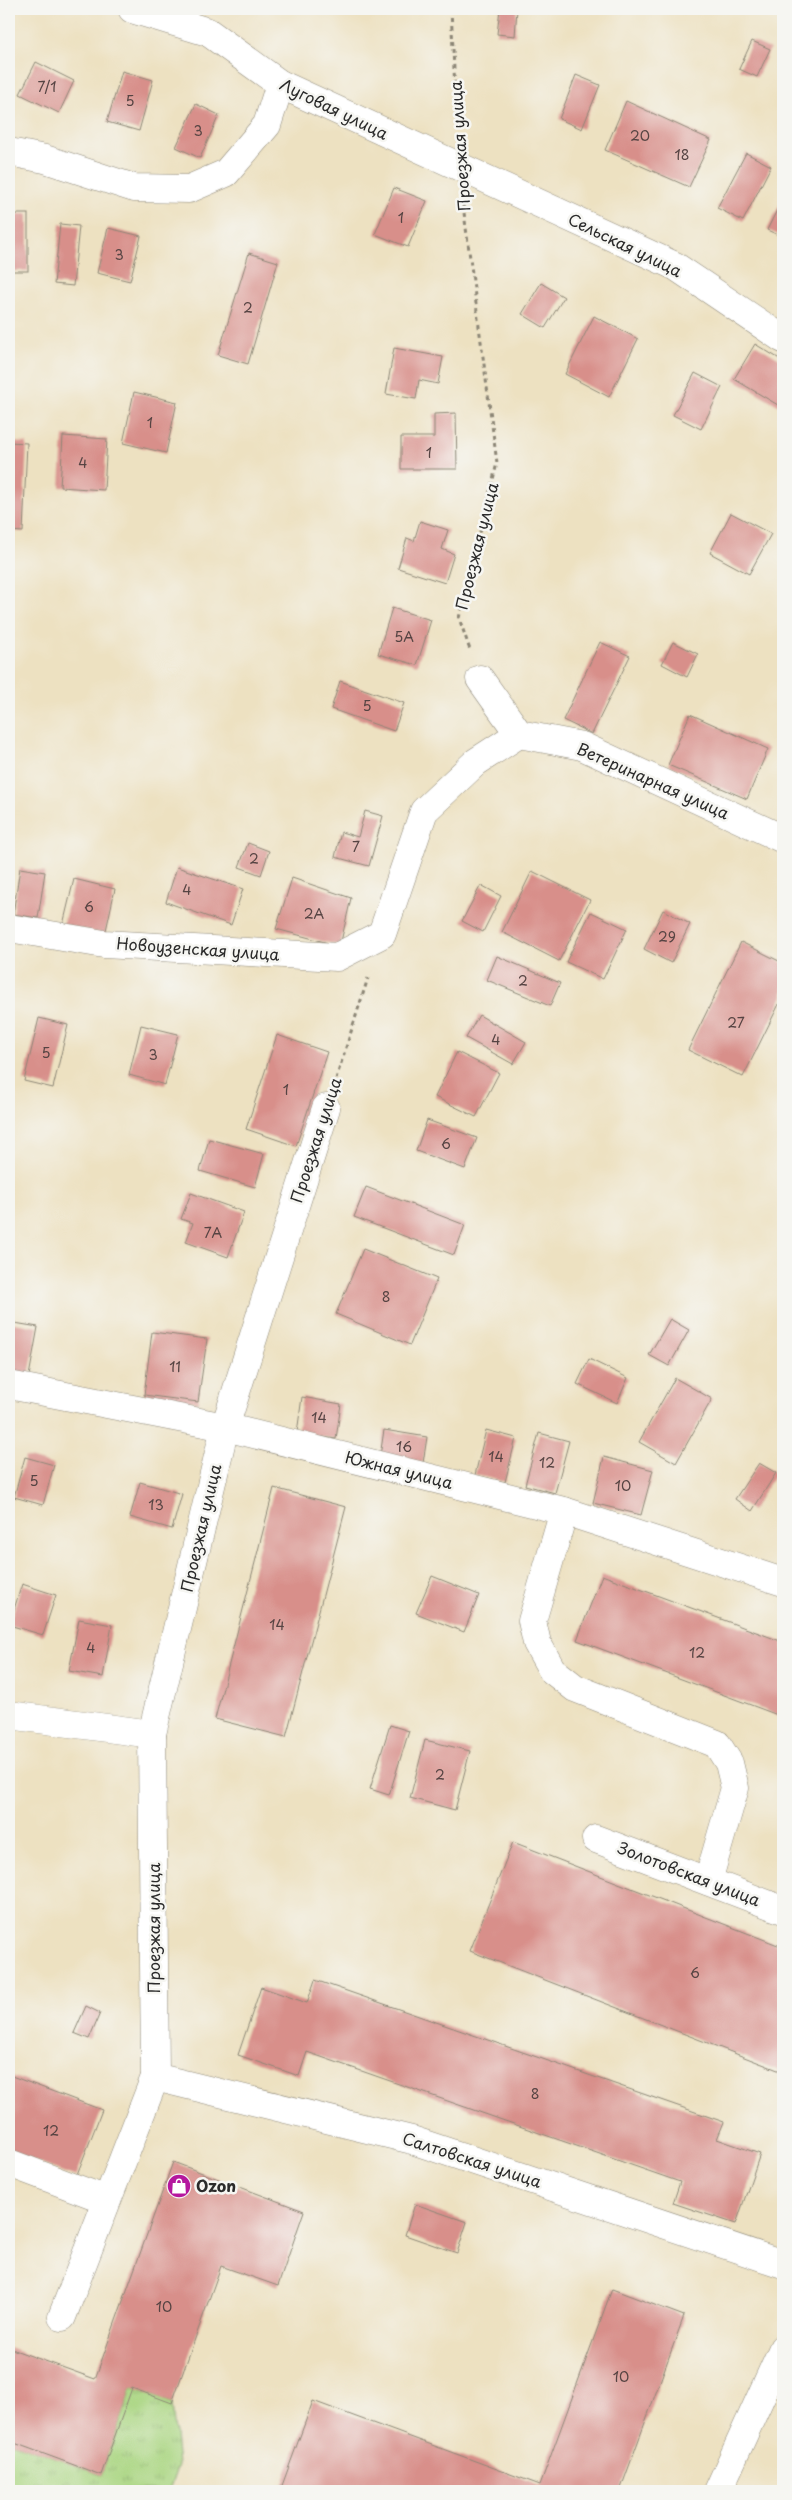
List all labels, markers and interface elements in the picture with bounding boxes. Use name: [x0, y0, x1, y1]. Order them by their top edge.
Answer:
street label: Луговая улица: [276, 72, 393, 145]
house number: 7/1: [37, 76, 57, 97]
street label: Проезжая улица: [442, 80, 476, 212]
house number: 5: [125, 90, 135, 111]
house number: 3: [193, 120, 203, 141]
house number: 20: [630, 125, 650, 146]
house number: 18: [674, 144, 690, 165]
street label: Сельская улица: [564, 206, 687, 282]
house number: 1: [398, 207, 404, 228]
house number: 3: [114, 244, 124, 265]
house number: 2: [243, 297, 253, 318]
house number: 1: [147, 412, 153, 433]
house number: 1: [426, 442, 432, 463]
house number: 4: [78, 452, 88, 473]
street label: Проезжая улица: [449, 480, 503, 612]
house number: 5А: [394, 626, 414, 647]
house number: 5: [362, 695, 372, 716]
street label: Ветеринарная улица: [573, 736, 733, 824]
house number: 7: [352, 836, 360, 857]
house number: 2: [249, 848, 259, 869]
house number: 4: [182, 879, 192, 900]
house number: 6: [84, 896, 94, 917]
house number: 2А: [304, 903, 325, 924]
house number: 29: [658, 926, 676, 947]
street label: Новоузенская улица: [116, 930, 280, 966]
house number: 2: [518, 970, 528, 991]
house number: 27: [727, 1012, 745, 1033]
house number: 4: [491, 1029, 501, 1050]
house number: 5: [41, 1042, 51, 1063]
house number: 3: [148, 1044, 158, 1065]
street label: Проезжая улица: [283, 1074, 347, 1205]
house number: 1: [283, 1079, 289, 1100]
house number: 6: [441, 1133, 451, 1154]
house number: 7А: [204, 1222, 223, 1243]
house number: 8: [382, 1286, 390, 1307]
house number: 11: [169, 1356, 181, 1377]
house number: 14: [311, 1407, 327, 1428]
house number: 16: [396, 1436, 412, 1457]
street label: Южная улица: [343, 1444, 456, 1494]
house number: 14: [488, 1446, 504, 1467]
house number: 12: [539, 1452, 555, 1473]
street label: Проезжая улица: [174, 1462, 226, 1594]
house number: 5: [29, 1470, 39, 1491]
house number: 10: [615, 1475, 631, 1496]
house number: 13: [148, 1494, 164, 1515]
house number: 14: [269, 1614, 285, 1635]
house number: 4: [86, 1637, 96, 1658]
house number: 12: [689, 1642, 705, 1663]
house number: 2: [435, 1764, 445, 1785]
street label: Золотовская улица: [615, 1835, 764, 1911]
street label: Проезжая улица: [141, 1863, 165, 1993]
house number: 6: [690, 1962, 700, 1983]
house number: 8: [531, 2083, 539, 2104]
house number: 12: [43, 2120, 59, 2141]
street label: Салтовская улица: [400, 2125, 545, 2193]
shop icon: Ozon: [166, 2173, 192, 2199]
place label: Ozon: [196, 2173, 236, 2197]
house number: 10: [156, 2296, 172, 2317]
house number: 10: [613, 2366, 629, 2387]

